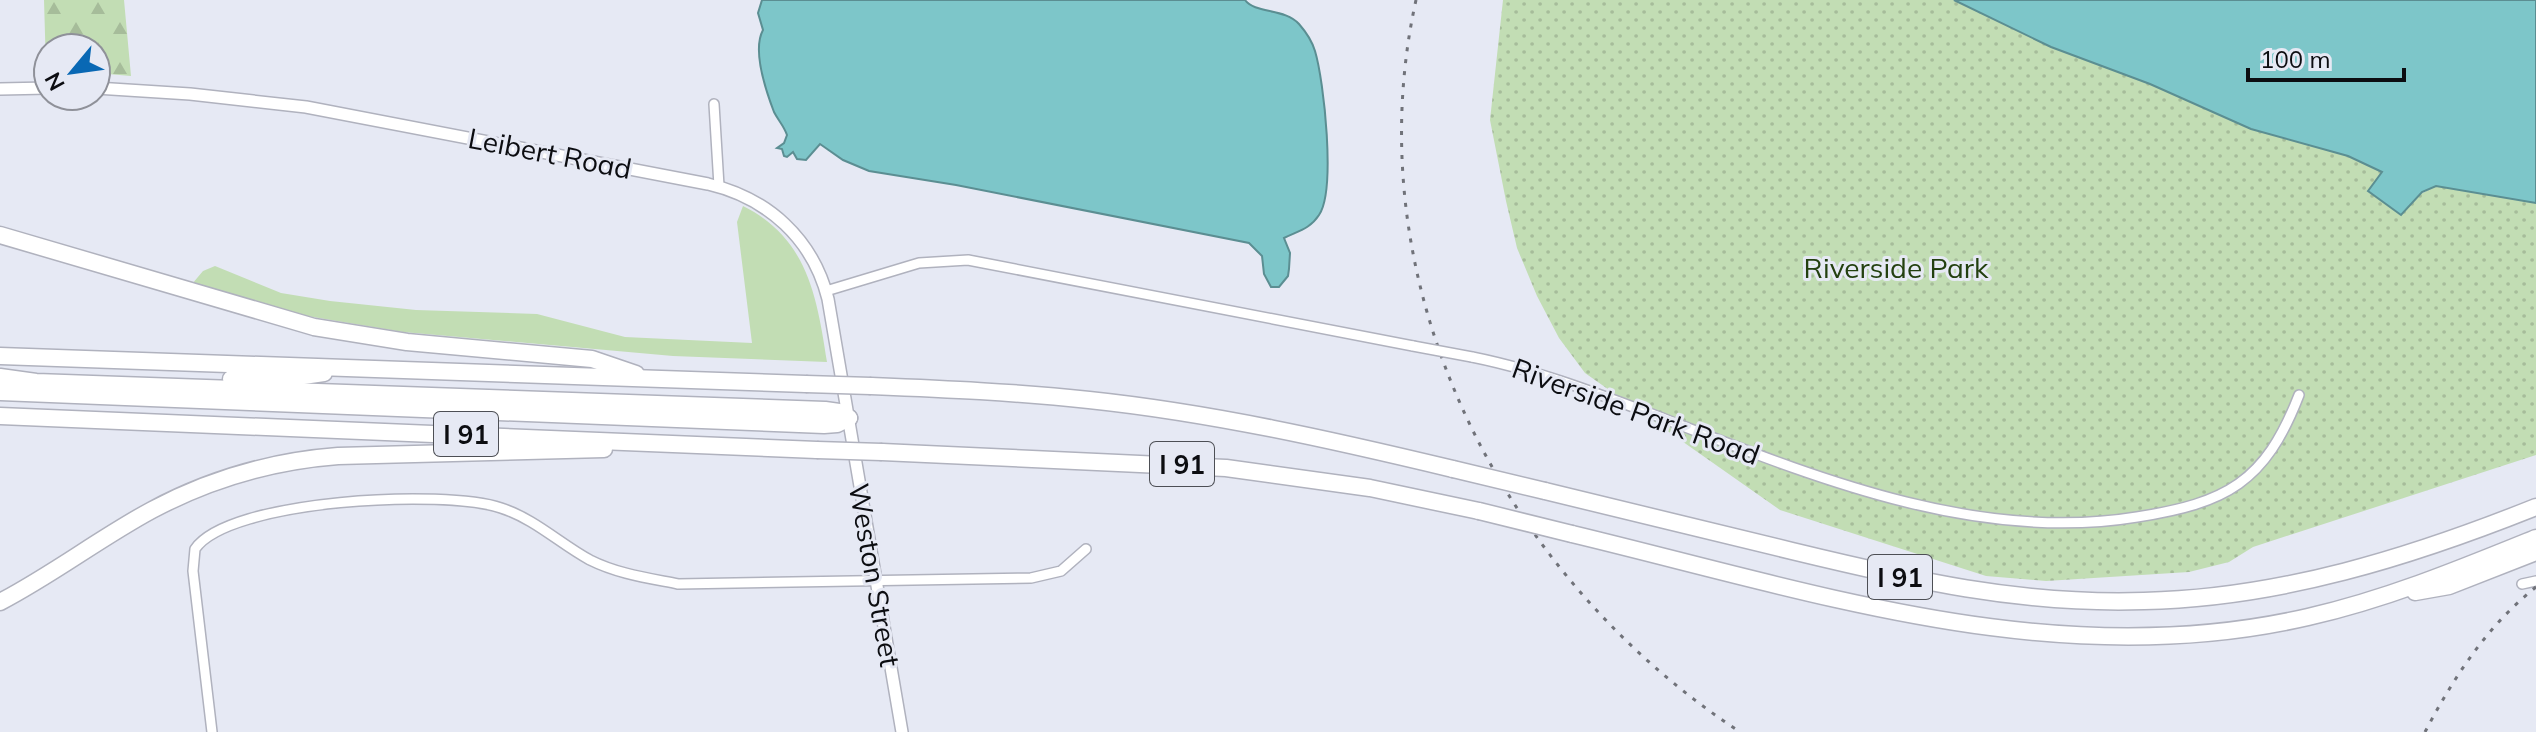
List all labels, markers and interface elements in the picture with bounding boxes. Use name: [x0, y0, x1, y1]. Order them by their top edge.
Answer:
north arrow: [32, 32, 112, 112]
scale bar: [2248, 32, 2404, 82]
text: 100 m: [2260, 44, 2331, 74]
text: N: [38, 68, 71, 96]
street label: Leibert Road: [465, 120, 635, 186]
park label: Riverside Park: [1804, 250, 1989, 285]
street label: Riverside Park Road: [1508, 350, 1764, 472]
road number: I 91: [434, 412, 498, 456]
road number: I 91: [1150, 442, 1214, 486]
street label: Weston Street: [842, 481, 908, 669]
road number: I 91: [1868, 555, 1932, 599]

